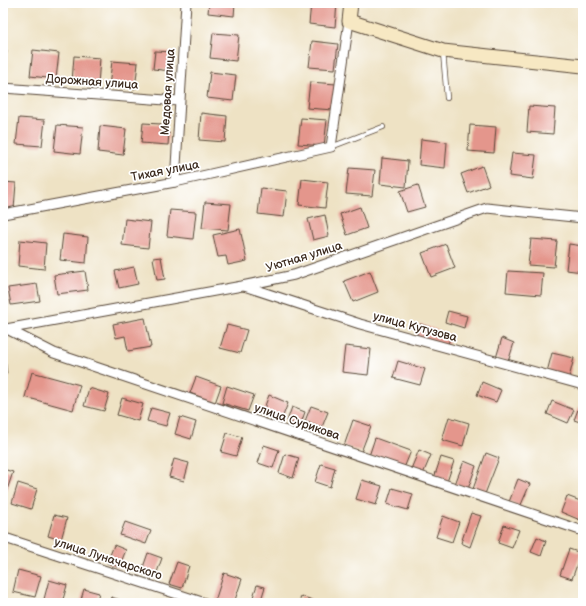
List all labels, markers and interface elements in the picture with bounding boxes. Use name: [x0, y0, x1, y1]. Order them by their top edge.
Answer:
street label: Медовая улица: [157, 48, 179, 136]
street label: Дорожная улица: [45, 71, 139, 93]
street label: Тихая улица: [130, 157, 200, 185]
street label: Уютная улица: [264, 238, 344, 276]
street label: улица Кутузова: [371, 309, 459, 345]
street label: улица Сурикова: [252, 400, 342, 444]
street label: улица Луначарского: [52, 534, 164, 584]

